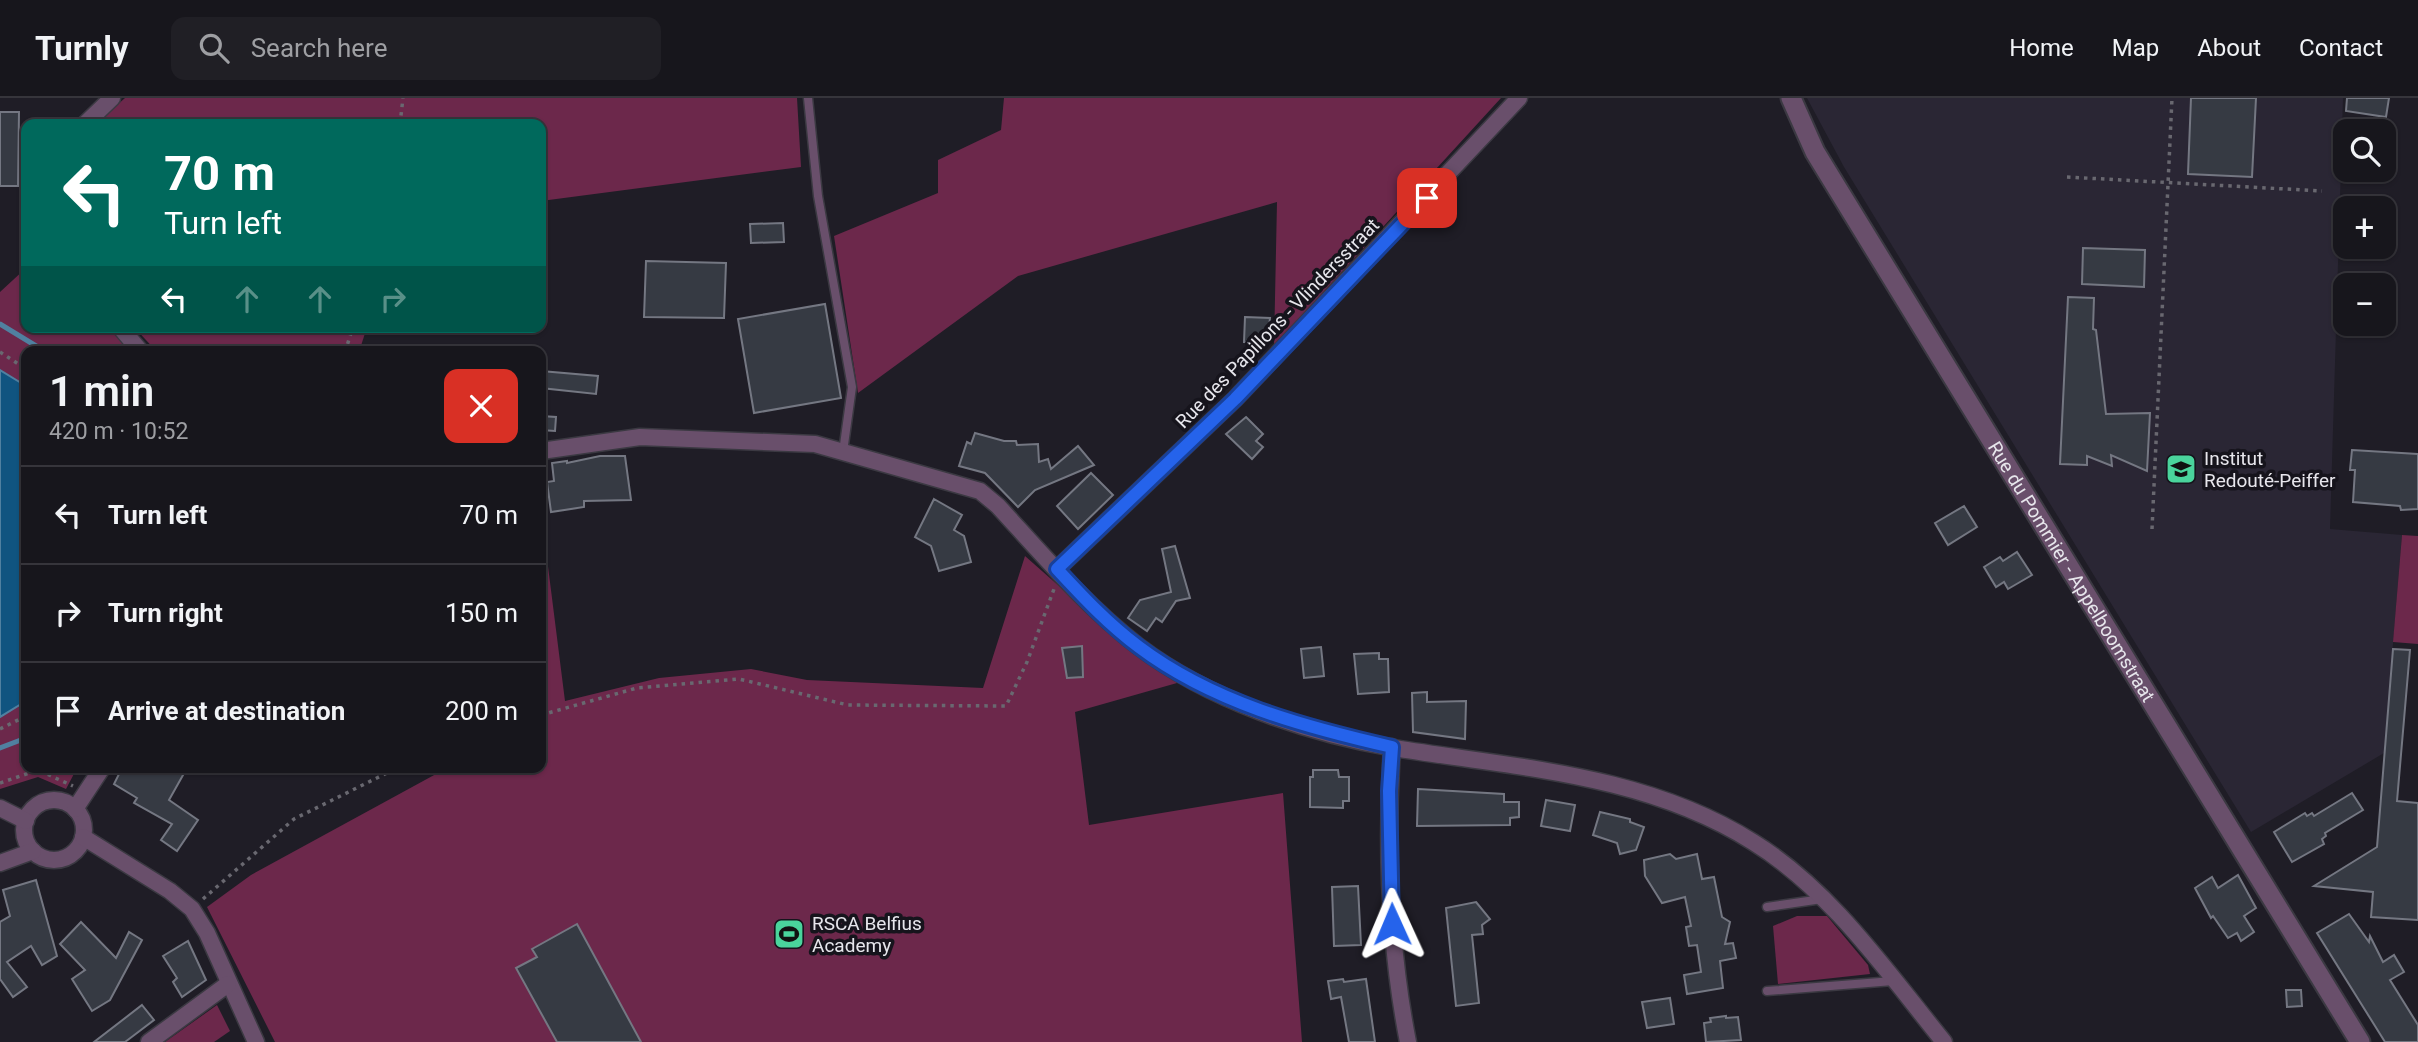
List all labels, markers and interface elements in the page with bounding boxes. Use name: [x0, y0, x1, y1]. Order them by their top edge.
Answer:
search box: [171, 17, 661, 80]
text: Turnly: [35, 29, 129, 68]
icon: search: [195, 29, 233, 67]
text: Search here: [251, 33, 387, 63]
text: Home: [2009, 34, 2074, 62]
text: Map: [2112, 34, 2159, 62]
text: About: [2197, 34, 2261, 62]
text: Contact: [2299, 34, 2383, 62]
map controls: [2333, 119, 2396, 336]
button: search: [2333, 119, 2396, 182]
text: 70 m: [164, 145, 275, 202]
icon: left: [49, 147, 140, 238]
pin: [1397, 168, 1457, 228]
icon: arrive: [1408, 179, 1446, 217]
button: +: [2333, 196, 2396, 259]
text: Turn left: [164, 204, 282, 242]
street label: Rue des Papillons - Vlindersstraat: [1171, 214, 1384, 433]
button: −: [2333, 273, 2396, 336]
icon: left: [155, 280, 193, 318]
icon: ahead: [228, 280, 266, 318]
icon: ahead: [301, 280, 339, 318]
icon: right: [374, 280, 412, 318]
text: 1 min: [49, 367, 154, 416]
button: close: [444, 369, 518, 443]
text: 420 m · 10:52: [49, 418, 188, 445]
street label: Rue du Pommier - Appelboomstraat: [1983, 437, 2160, 706]
place label: Institut Redouté-Peiffer: [2204, 447, 2336, 492]
school or university icon: Institut Redouté-Peiffer: [2164, 452, 2198, 486]
icon: left: [49, 496, 87, 534]
text: Turn left: [108, 500, 207, 530]
text: 70 m: [460, 500, 518, 530]
icon: right: [49, 594, 87, 632]
text: Turn right: [108, 598, 223, 628]
text: 150 m: [445, 598, 518, 628]
icon: arrive: [49, 692, 87, 730]
text: Arrive at destination: [108, 696, 345, 726]
text: 200 m: [445, 696, 518, 726]
position arrow: [1355, 887, 1429, 961]
place label: RSCA Belfius Academy: [812, 912, 922, 957]
sports icon: RSCA Belfius Academy: [772, 917, 806, 951]

